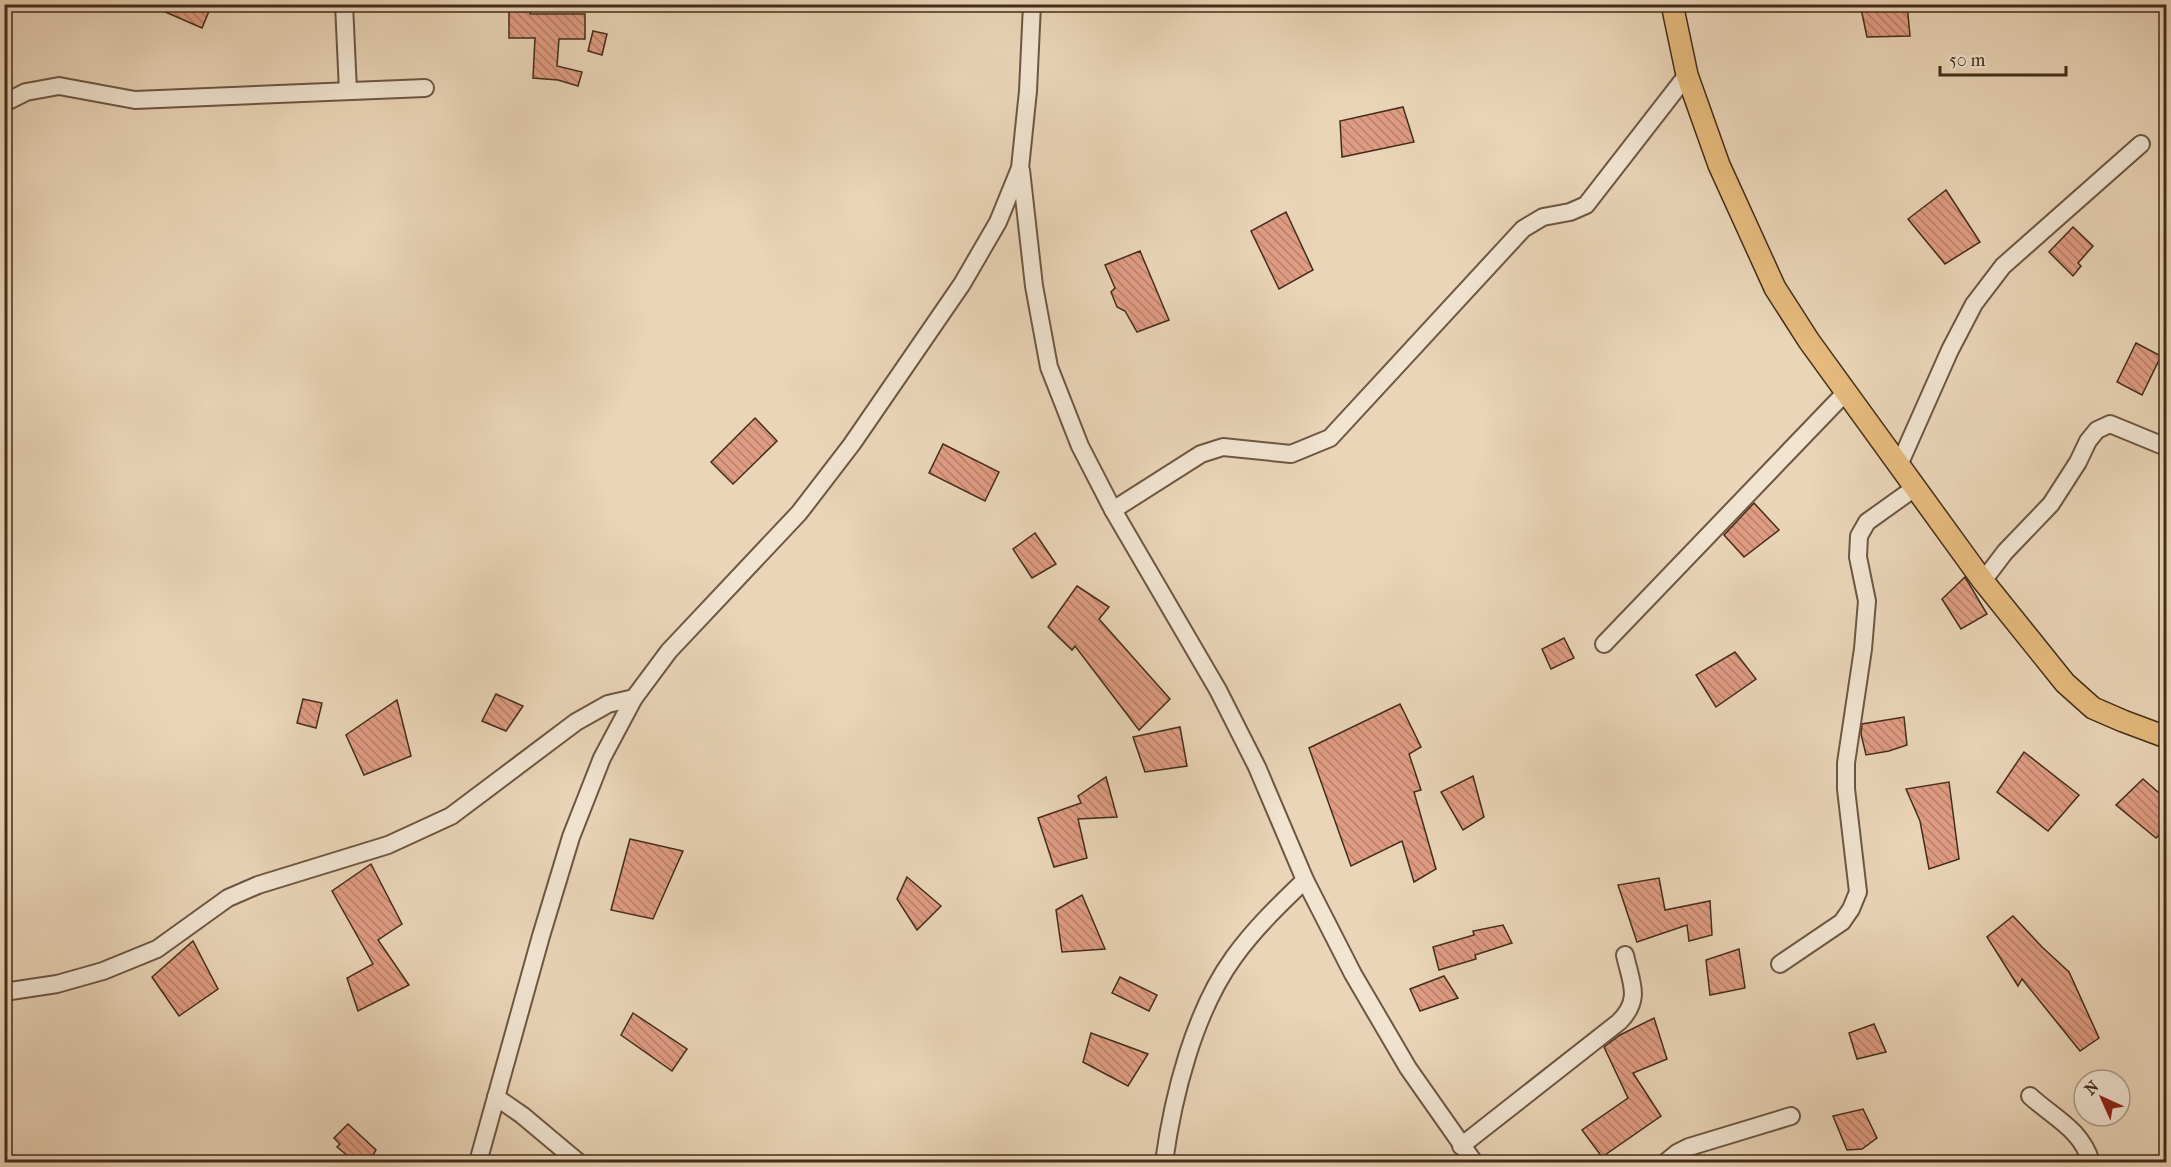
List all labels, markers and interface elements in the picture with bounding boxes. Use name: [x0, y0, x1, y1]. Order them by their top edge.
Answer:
scale bar: [1940, 39, 2066, 77]
text: 50 m: [1949, 50, 1986, 71]
north arrow: [2072, 1068, 2132, 1128]
text: N: [2081, 1076, 2103, 1099]

